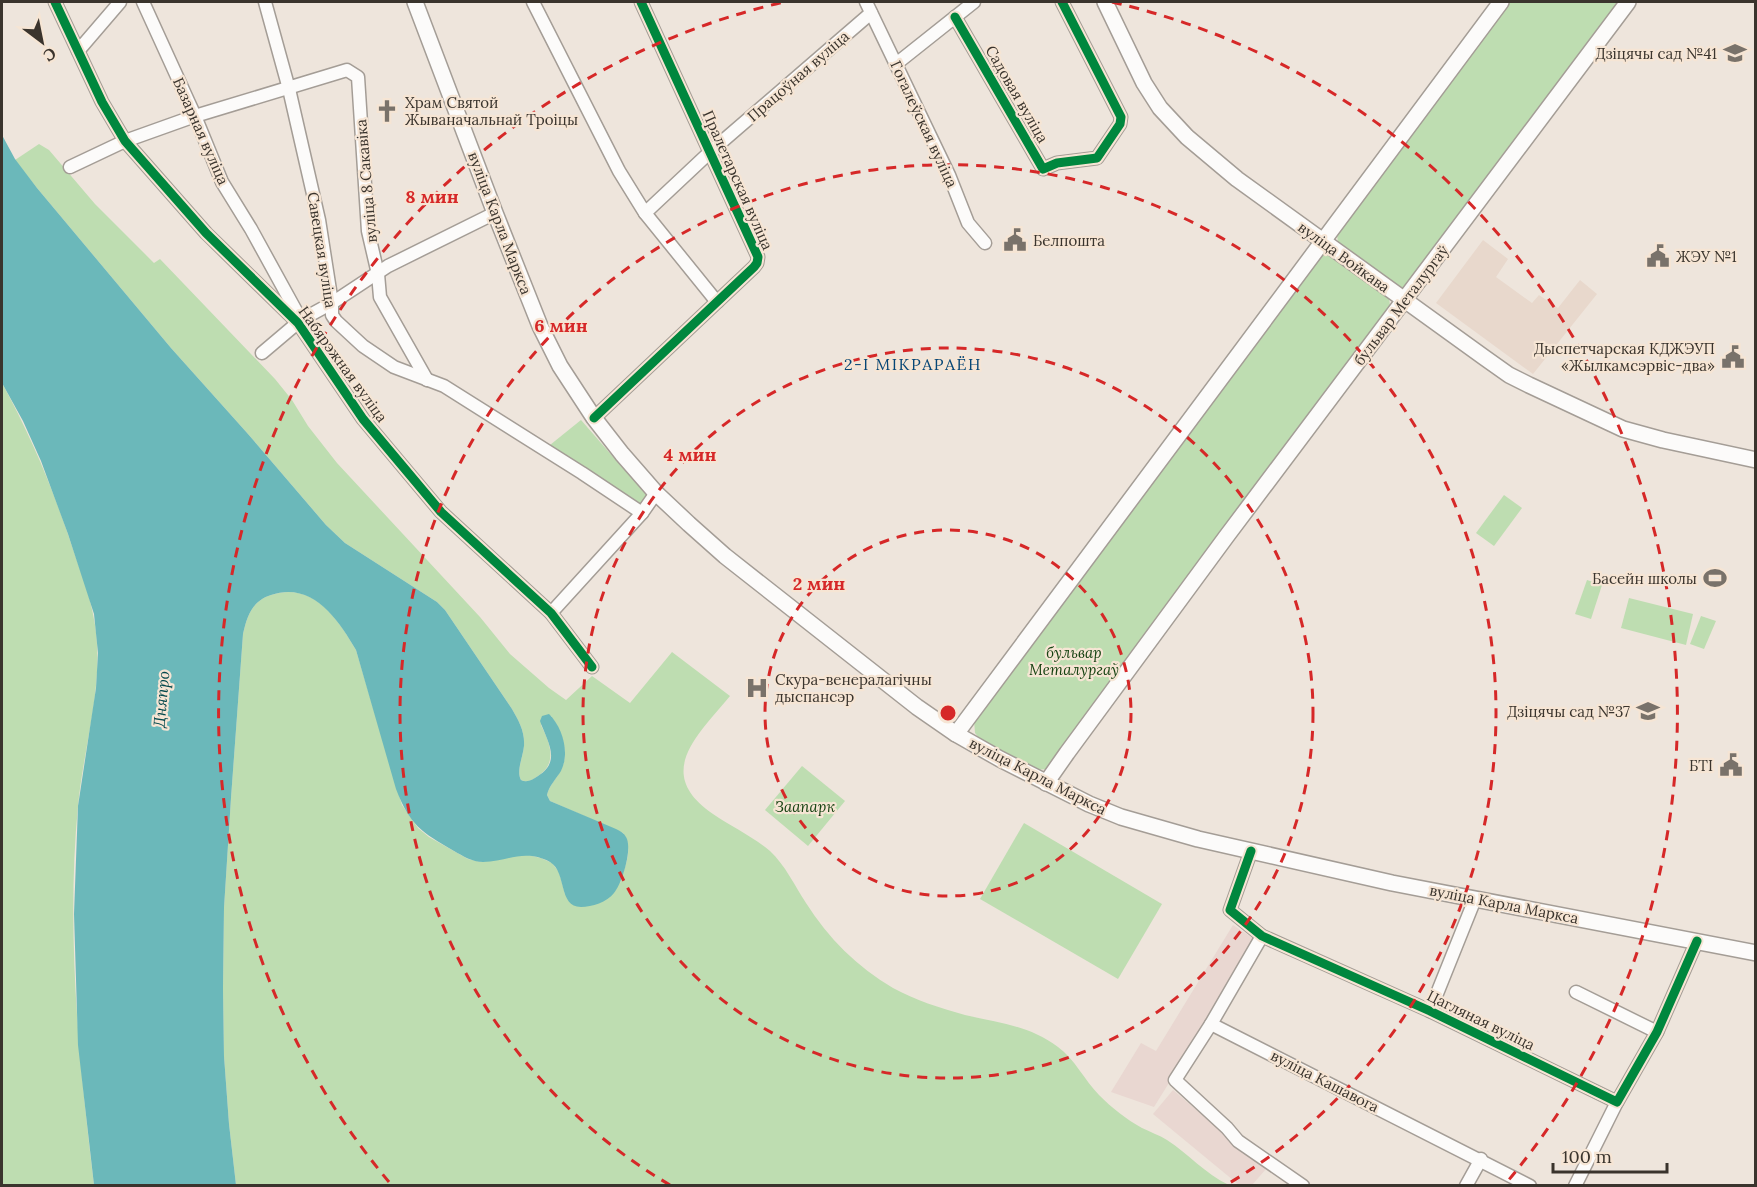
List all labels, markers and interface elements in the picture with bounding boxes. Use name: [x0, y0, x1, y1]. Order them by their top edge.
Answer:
north arrow: [12, 12, 72, 72]
street label: Працоўная вуліца: [743, 26, 853, 125]
school or university icon: Дзіцячы сад №41: [1722, 40, 1748, 66]
street label: Садовая вуліца: [981, 42, 1053, 146]
text: С: [40, 43, 60, 66]
place label: Дзіцячы сад №41: [1595, 44, 1717, 63]
street label: Гогалеўская вуліца: [886, 57, 962, 191]
street label: Базарная вуліца: [169, 74, 233, 188]
place label: Храм Святой Жываначальнай Троіцы: [405, 93, 578, 129]
church icon: Храм Святой Жываначальнай Троіцы: [374, 98, 400, 124]
street label: Пралетарская вуліца: [699, 107, 777, 253]
street label: вуліца 8 Сакавіка: [351, 118, 381, 244]
street label: вуліца Карла Маркса: [464, 149, 536, 297]
text: 8 мин: [405, 185, 459, 208]
street label: Савецкая вуліца: [303, 191, 341, 310]
street label: вуліца Войкава: [1294, 217, 1394, 297]
public building icon: Белпошта: [1002, 227, 1028, 253]
place label: Белпошта: [1033, 231, 1105, 250]
street label: бульвар Металургаў: [1350, 241, 1453, 369]
public building icon: ЖЭУ №1: [1645, 243, 1671, 269]
place label: ЖЭУ №1: [1676, 247, 1737, 266]
street label: Набярэжная вуліца: [294, 302, 392, 426]
text: 6 мин: [534, 314, 588, 337]
place label: Дыспетчарская КДЖЭУП «Жылкамсэрвіс-два»: [1534, 339, 1715, 375]
public building icon: Дыспетчарская КДЖЭУП «Жылкамсэрвіс-два»: [1720, 344, 1746, 370]
district label: 2-І МІКРАРАЁН: [844, 354, 982, 374]
text: 4 мин: [664, 443, 716, 466]
sports icon: Басейн школы: [1702, 565, 1728, 591]
place label: Басейн школы: [1592, 569, 1697, 588]
text: 2 мин: [793, 572, 845, 595]
park label: бульвар Металургаў: [1029, 643, 1119, 679]
water label: Дняпро: [148, 670, 173, 729]
place label: Скура-венералагічны дыспансэр: [775, 670, 932, 706]
hospital icon: Скура-венералагічны дыспансэр: [744, 675, 770, 701]
school or university icon: Дзіцячы сад №37: [1635, 698, 1661, 724]
place label: Дзіцячы сад №37: [1507, 702, 1630, 721]
centre of rings: [938, 703, 958, 723]
street label: вуліца Карла Маркса: [966, 733, 1110, 819]
public building icon: БТІ: [1718, 752, 1744, 778]
place label: БТІ: [1689, 756, 1713, 775]
park label: Заапарк: [775, 797, 835, 816]
street label: вуліца Карла Маркса: [1428, 880, 1580, 928]
street label: Цагляная вуліца: [1424, 986, 1538, 1054]
street label: вуліца Кашавога: [1268, 1046, 1382, 1117]
scale bar: [1553, 1136, 1667, 1174]
text: 100 m: [1562, 1145, 1612, 1168]

